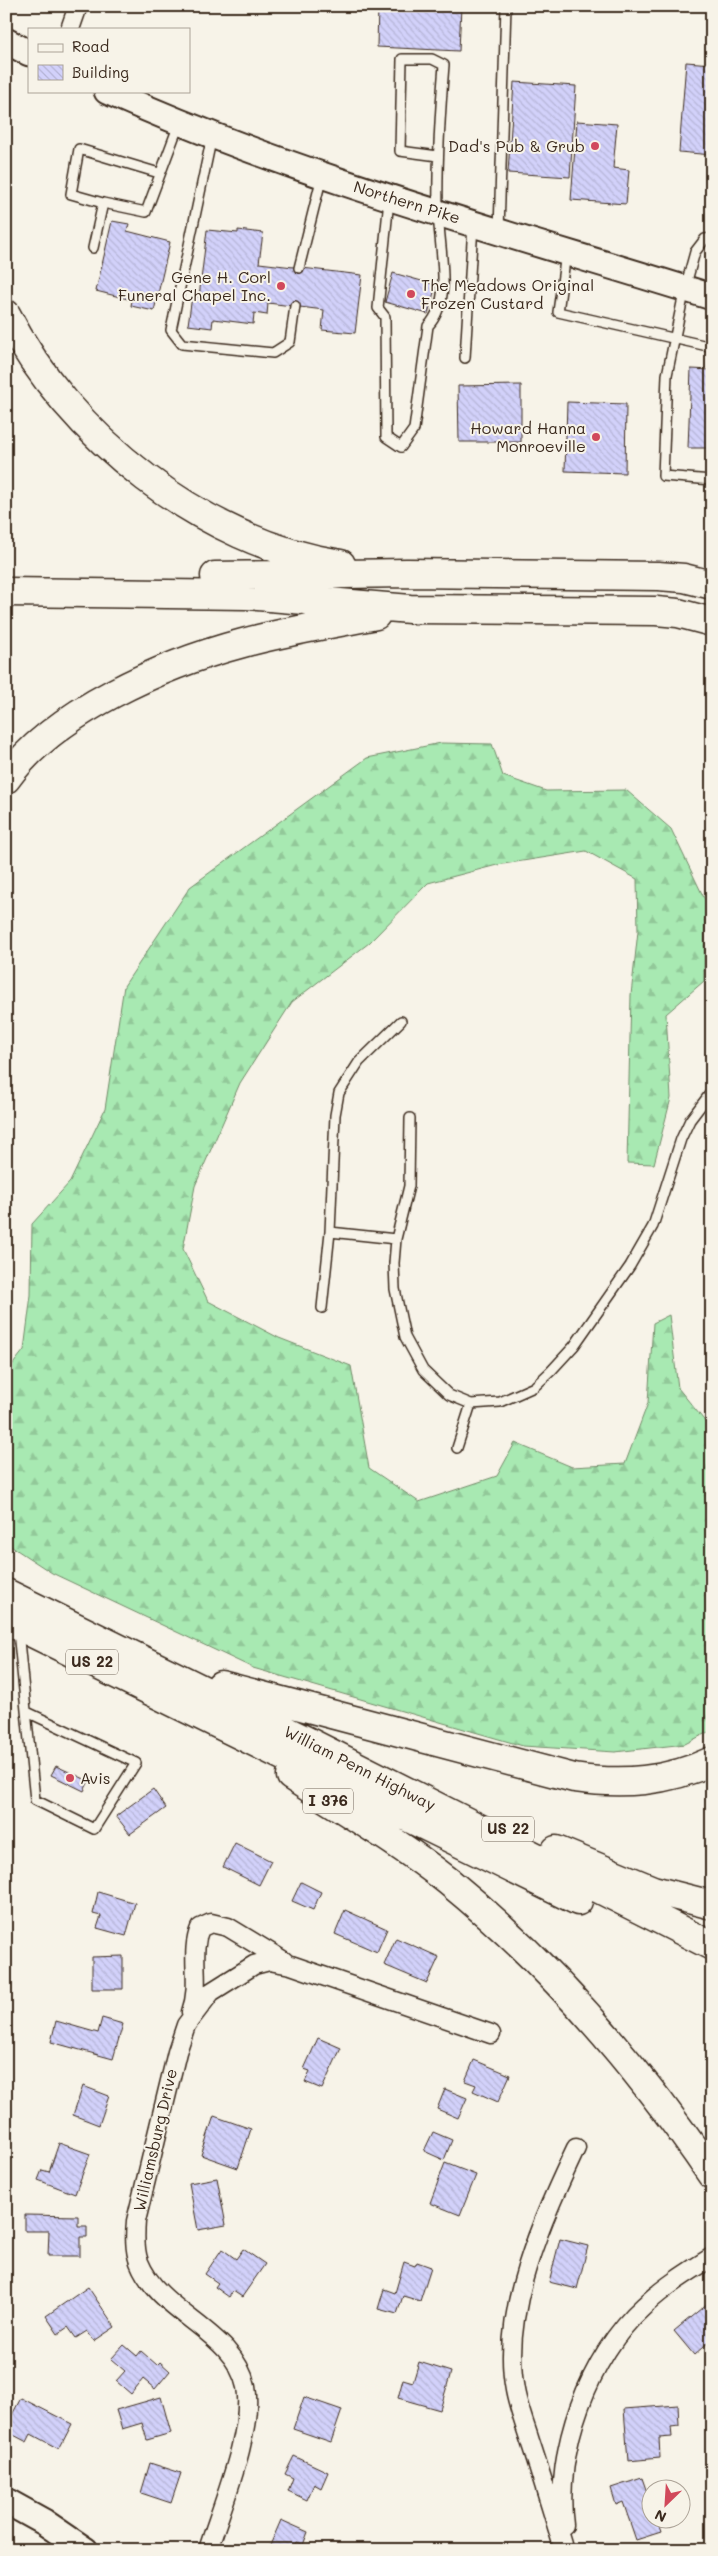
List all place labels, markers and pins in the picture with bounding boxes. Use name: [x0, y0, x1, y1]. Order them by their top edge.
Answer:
place label: Dad's Pub & Grub: [448, 135, 585, 156]
marker: Dad's Pub & Grub: [589, 140, 601, 152]
place label: Gene H. Corl Funeral Chapel Inc.: [118, 266, 271, 305]
place label: The Meadows Original Frozen Custard: [421, 274, 594, 313]
marker: Gene H. Corl Funeral Chapel Inc.: [275, 280, 287, 292]
marker: The Meadows Original Frozen Custard: [405, 288, 417, 300]
place label: Howard Hanna Monroeville: [470, 417, 586, 456]
marker: Howard Hanna Monroeville: [590, 431, 602, 443]
place label: Avis: [80, 1767, 111, 1788]
marker: Avis: [64, 1772, 76, 1784]

